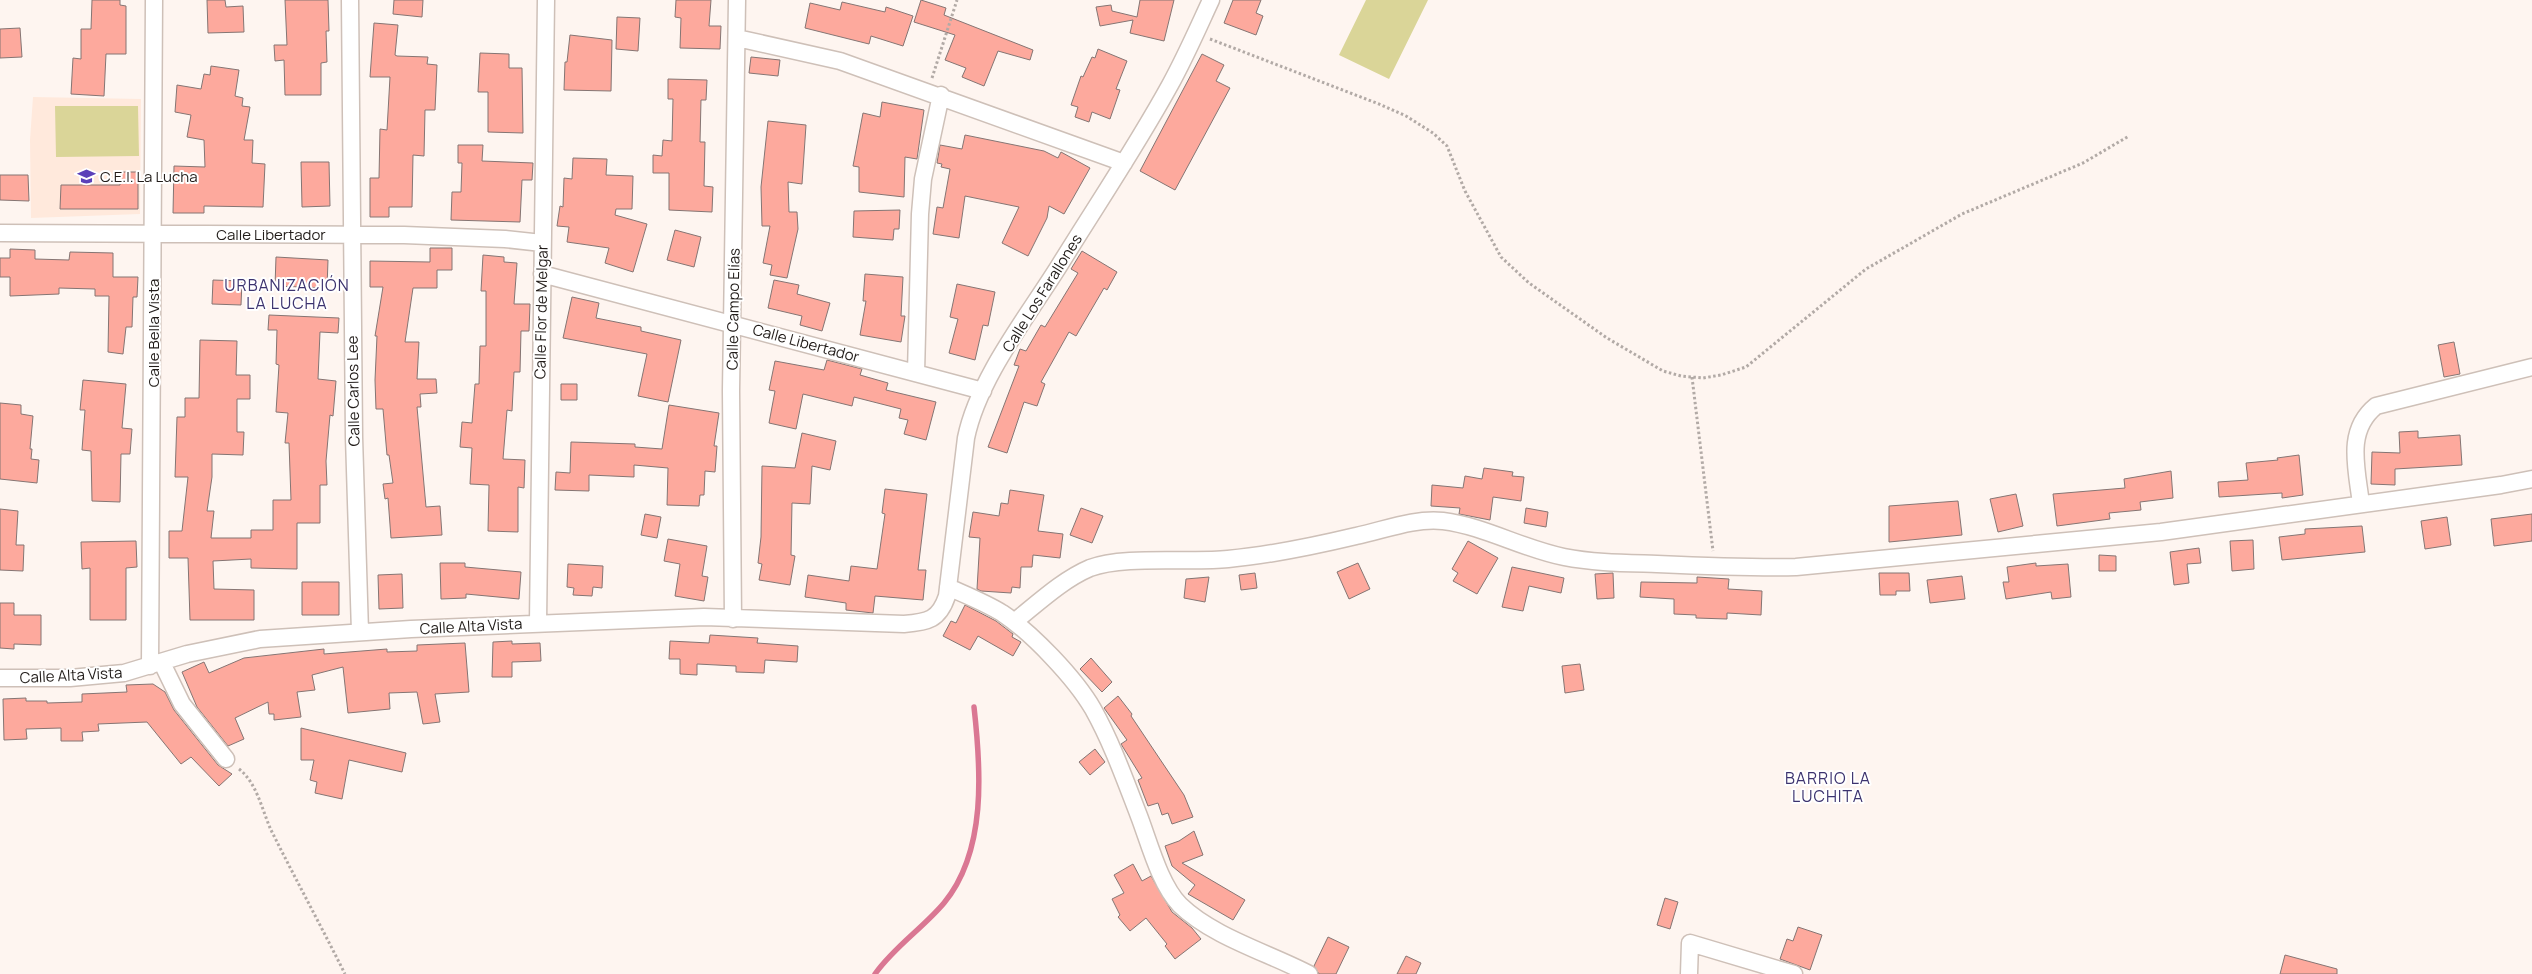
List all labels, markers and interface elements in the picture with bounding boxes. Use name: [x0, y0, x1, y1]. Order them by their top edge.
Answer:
school or university icon: C.E.I. La Lucha: [76, 166, 96, 186]
place label: C.E.I. La Lucha: [100, 166, 198, 187]
street label: Calle Libertador: [216, 224, 326, 245]
street label: Calle Los Farallones: [997, 230, 1087, 356]
street label: Calle Flor de Melgar: [529, 244, 553, 379]
street label: Calle Campo Elías: [721, 248, 745, 370]
district label: URBANIZACIÓN LA LUCHA: [224, 274, 350, 314]
street label: Calle Bella Vista: [143, 279, 164, 387]
street label: Calle Libertador: [750, 319, 862, 367]
street label: Calle Carlos Lee: [342, 335, 364, 447]
street label: Calle Alta Vista: [419, 613, 523, 639]
street label: Calle Alta Vista: [19, 662, 123, 688]
district label: BARRIO LA LUCHITA: [1785, 767, 1871, 807]

